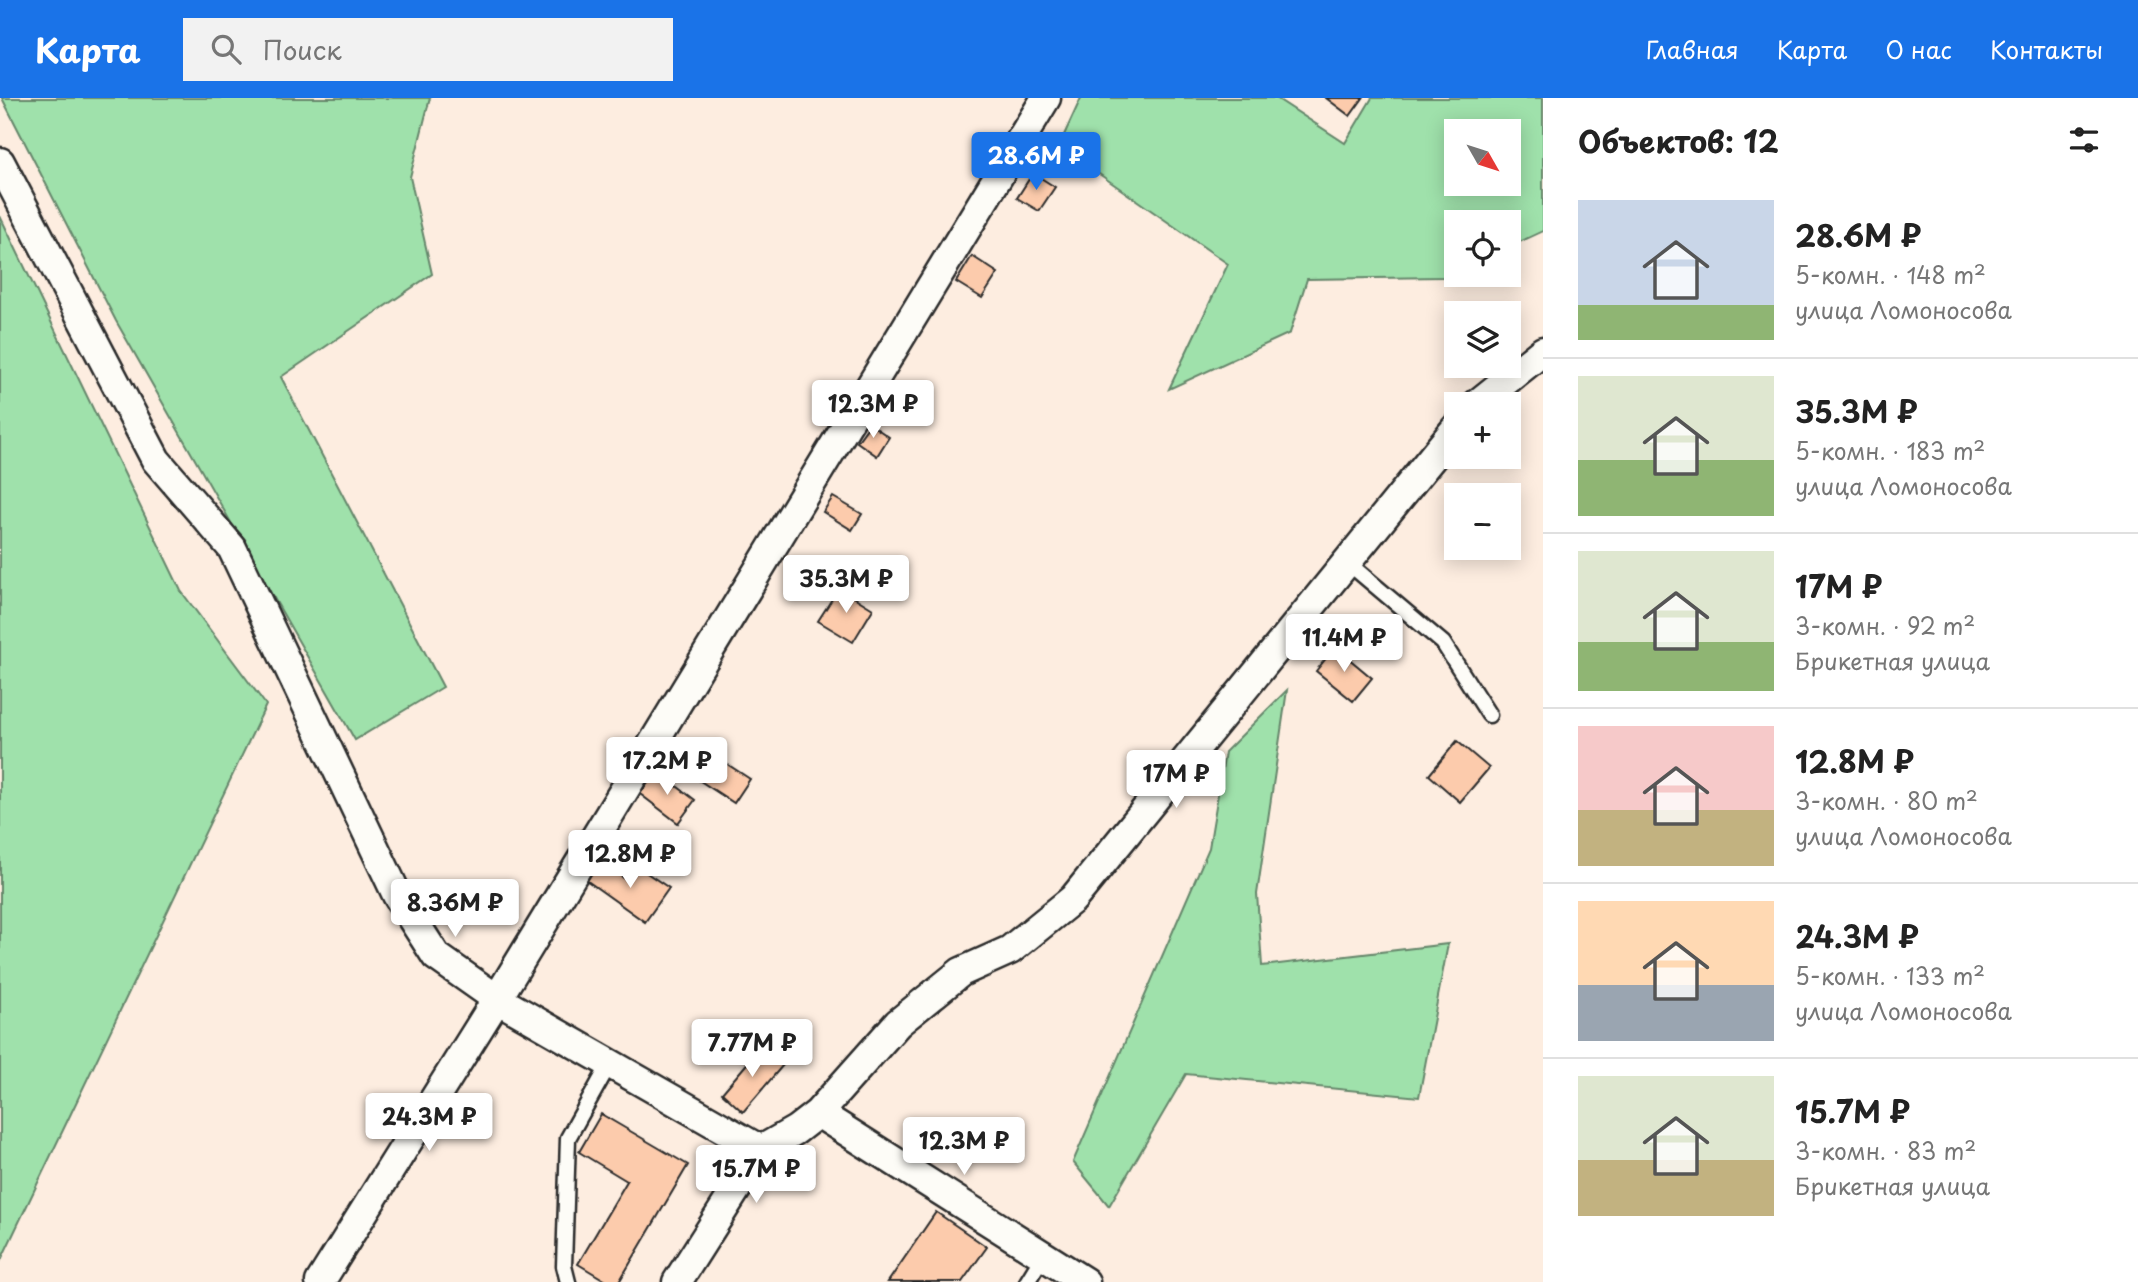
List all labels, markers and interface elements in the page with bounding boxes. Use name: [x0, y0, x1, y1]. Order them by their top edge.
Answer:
search box: [183, 18, 673, 81]
text: Карта: [35, 24, 141, 74]
icon: search: [207, 30, 245, 68]
text: Поиск: [263, 30, 342, 69]
text: Главная: [1646, 31, 1739, 67]
text: Карта: [1777, 31, 1847, 67]
text: О нас: [1885, 31, 1952, 67]
text: Контакты: [1990, 31, 2103, 67]
text: Объектов: 12: [1578, 118, 1779, 163]
north arrow: [1444, 119, 1521, 196]
map controls: [1444, 119, 1521, 560]
icon: filters: [2065, 121, 2103, 159]
pin: 28.6M ₽: [971, 132, 1101, 192]
text: 28.6M ₽: [988, 137, 1084, 172]
button: locate: [1444, 210, 1521, 287]
text: 28.6M ₽: [1795, 212, 1921, 257]
icon: home: [1634, 228, 1718, 312]
text: 5-комн. · 148 m²: [1795, 257, 1986, 292]
text: улица Ломоносова: [1795, 292, 2012, 327]
button: layers: [1444, 301, 1521, 378]
pin: 12.3M ₽: [808, 380, 938, 440]
text: 12.3M ₽: [828, 385, 918, 420]
text: 35.3M ₽: [1795, 388, 1918, 433]
button: +: [1444, 392, 1521, 469]
icon: home: [1634, 404, 1718, 488]
text: 5-комн. · 183 m²: [1795, 433, 1985, 468]
text: улица Ломоносова: [1795, 468, 2012, 503]
button: −: [1444, 483, 1521, 560]
pin: 35.3M ₽: [781, 556, 911, 615]
text: 35.3M ₽: [799, 560, 893, 595]
text: 17M ₽: [1795, 563, 1882, 608]
icon: home: [1634, 579, 1718, 663]
text: 3-комн. · 92 m²: [1795, 608, 1975, 643]
pin: 11.4M ₽: [1279, 614, 1409, 674]
text: 11.4M ₽: [1302, 619, 1386, 654]
text: Брикетная улица: [1795, 643, 1990, 678]
pin: 17.2M ₽: [602, 738, 732, 797]
text: 12.8M ₽: [1795, 738, 1914, 783]
text: 17.2M ₽: [622, 742, 712, 777]
pin: 17M ₽: [1127, 750, 1225, 810]
icon: home: [1634, 754, 1718, 838]
text: 17M ₽: [1143, 755, 1209, 790]
text: 3-комн. · 80 m²: [1795, 783, 1978, 818]
text: улица Ломоносова: [1795, 818, 2012, 853]
pin: 12.8M ₽: [565, 830, 695, 890]
text: 12.8M ₽: [584, 835, 676, 870]
pin: 8.36M ₽: [390, 880, 520, 939]
text: 8.36M ₽: [407, 884, 503, 919]
text: 24.3M ₽: [1795, 913, 1919, 958]
icon: home: [1634, 929, 1718, 1013]
text: 5-комн. · 133 m²: [1795, 958, 1985, 993]
text: улица Ломоносова: [1795, 993, 2012, 1028]
pin: 7.77M ₽: [687, 1020, 817, 1079]
text: 7.77M ₽: [708, 1024, 796, 1059]
text: 15.7M ₽: [1795, 1088, 1910, 1133]
pin: 24.3M ₽: [364, 1094, 494, 1153]
text: 24.3M ₽: [381, 1098, 477, 1133]
icon: home: [1634, 1104, 1718, 1188]
pin: 12.3M ₽: [899, 1118, 1029, 1177]
text: 12.3M ₽: [919, 1122, 1009, 1157]
text: 3-комн. · 83 m²: [1795, 1133, 1976, 1168]
pin: 15.7M ₽: [691, 1146, 821, 1205]
text: 15.7M ₽: [712, 1150, 800, 1185]
text: Брикетная улица: [1795, 1168, 1990, 1203]

